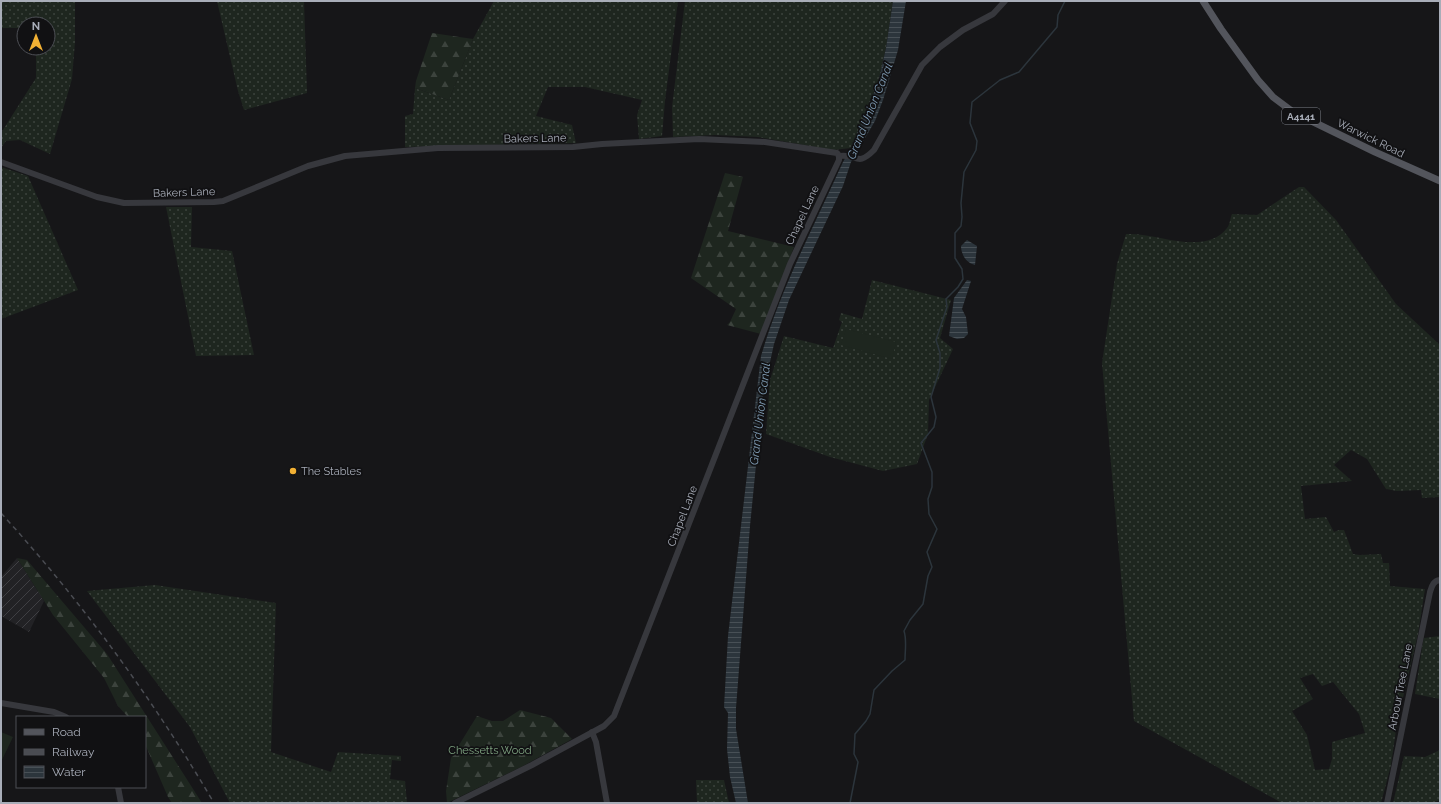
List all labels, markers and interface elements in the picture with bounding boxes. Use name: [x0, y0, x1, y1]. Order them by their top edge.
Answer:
north arrow: [16, 16, 56, 56]
text: N: [32, 20, 40, 33]
water label: Grand Union Canal: [844, 61, 896, 161]
road number: A4141: [1282, 108, 1320, 124]
street label: Warwick Road: [1335, 117, 1407, 160]
street label: Bakers Lane: [504, 131, 567, 146]
street label: Chapel Lane: [783, 183, 822, 247]
street label: Bakers Lane: [153, 185, 216, 200]
water label: Grand Union Canal: [747, 362, 773, 466]
place label: The Stables: [301, 465, 361, 478]
marker: The Stables: [288, 466, 298, 476]
street label: Chapel Lane: [665, 484, 700, 548]
street label: Arbour Tree Lane: [1386, 642, 1415, 731]
legend: [16, 716, 146, 788]
text: Road: [52, 725, 81, 739]
park label: Chessetts Wood: [448, 744, 532, 757]
text: Railway: [52, 745, 95, 759]
text: Water: [52, 765, 86, 779]

